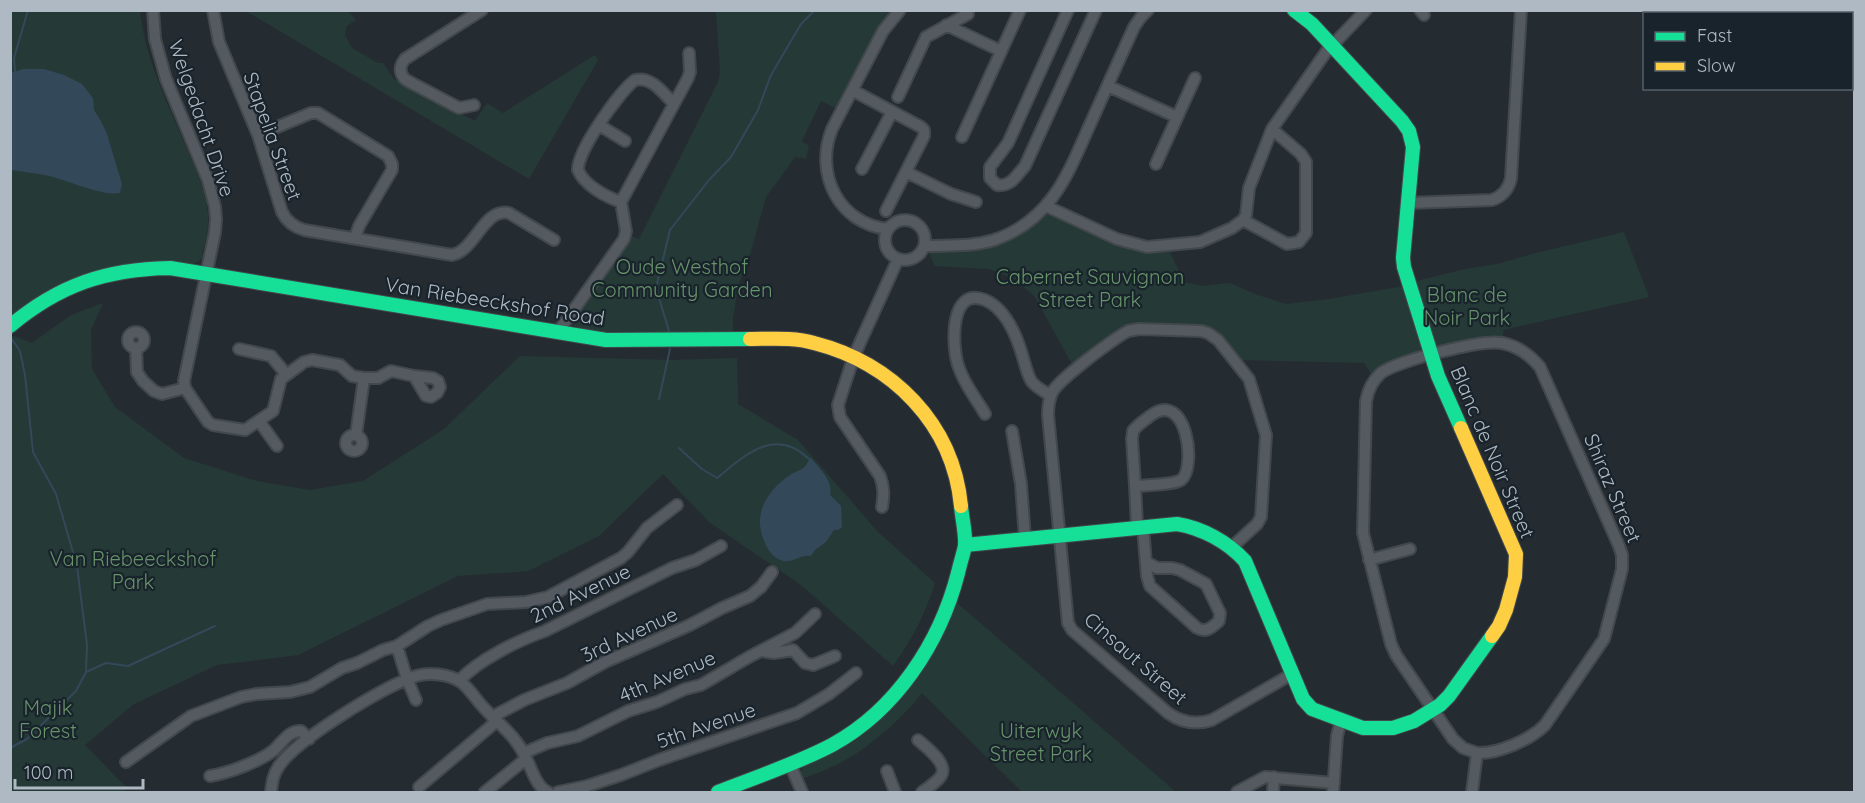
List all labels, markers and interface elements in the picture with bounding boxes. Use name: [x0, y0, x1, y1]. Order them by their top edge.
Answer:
legend: [1643, 12, 1853, 90]
text: Fast: [1697, 24, 1732, 47]
street label: Welgedacht Drive: [163, 36, 241, 200]
text: Slow: [1697, 54, 1735, 77]
street label: Stapelia Street: [238, 68, 308, 204]
park label: Oude Westhof Community Garden: [592, 254, 772, 302]
park label: Cabernet Sauvignon Street Park: [996, 264, 1184, 312]
street label: Van Riebeeckshof Road: [383, 271, 607, 331]
park label: Blanc de Noir Park: [1424, 282, 1510, 330]
street label: Blanc de Noir Street: [1445, 362, 1541, 542]
street label: Shiraz Street: [1579, 430, 1647, 547]
park label: Van Riebeeckshof Park: [50, 546, 216, 594]
street label: 2nd Avenue: [526, 558, 634, 628]
street label: 3rd Avenue: [577, 601, 681, 667]
street label: Cinsaut Street: [1079, 606, 1193, 710]
street label: 4th Avenue: [615, 644, 719, 708]
park label: Majik Forest: [19, 695, 77, 743]
street label: 5th Avenue: [653, 696, 759, 754]
park label: Uiterwyk Street Park: [990, 718, 1092, 766]
scale bar: [15, 752, 142, 790]
text: 100 m: [24, 761, 73, 784]

